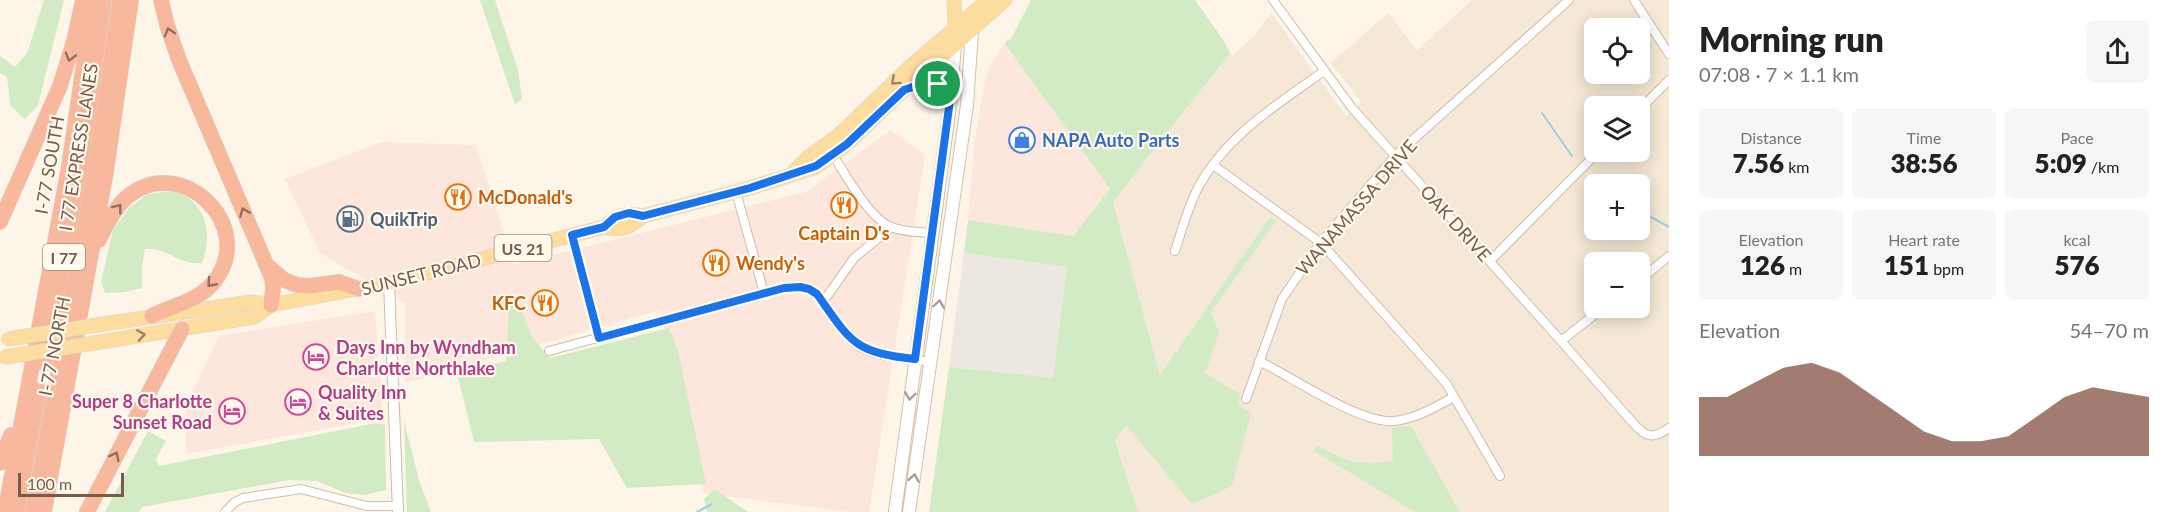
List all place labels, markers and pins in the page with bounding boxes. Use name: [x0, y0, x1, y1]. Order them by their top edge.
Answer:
pin: [912, 58, 963, 109]
shop icon: NAPA Auto Parts: [1007, 125, 1037, 155]
place label: NAPA Auto Parts: [1042, 129, 1179, 151]
restaurant icon: McDonald's: [443, 182, 473, 212]
place label: McDonald's: [478, 186, 573, 208]
restaurant icon: Captain D's: [829, 190, 859, 220]
fuel station icon: QuikTrip: [335, 204, 365, 234]
place label: QuikTrip: [370, 208, 438, 230]
place label: Captain D's: [798, 222, 890, 244]
restaurant icon: Wendy's: [701, 248, 731, 278]
place label: Wendy's: [736, 252, 805, 274]
restaurant icon: KFC: [530, 288, 560, 318]
place label: KFC: [492, 292, 526, 314]
place label: Days Inn by Wyndham Charlotte Northlake: [336, 336, 516, 379]
hotel icon: Days Inn by Wyndham Charlotte Northlake: [301, 342, 331, 372]
place label: Quality Inn & Suites: [318, 381, 406, 424]
hotel icon: Quality Inn & Suites: [283, 387, 313, 417]
place label: Super 8 Charlotte Sunset Road: [72, 390, 212, 433]
hotel icon: Super 8 Charlotte Sunset Road: [217, 396, 247, 426]

